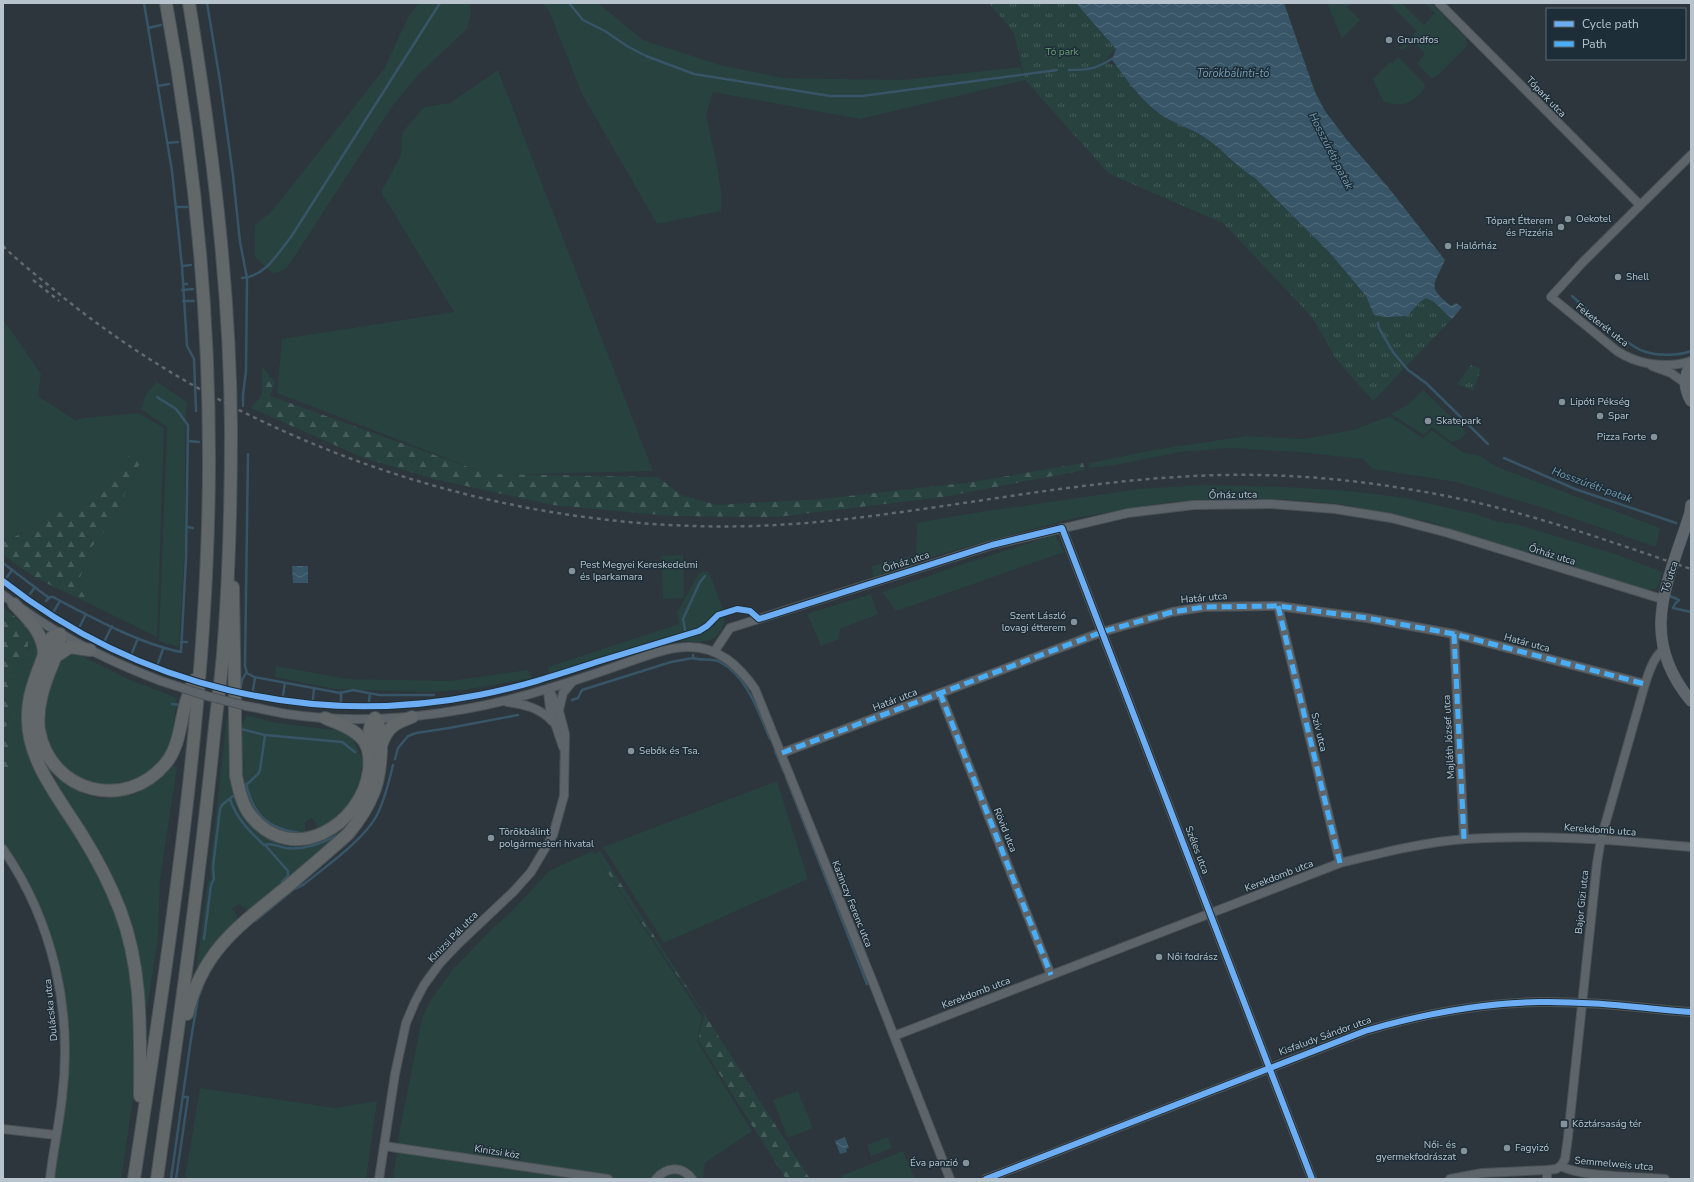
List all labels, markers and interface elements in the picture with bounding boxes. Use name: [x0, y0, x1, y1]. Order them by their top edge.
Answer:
legend: [1546, 8, 1686, 60]
text: Cycle path: [1582, 16, 1639, 32]
place label: Grundfos: [1397, 33, 1439, 47]
marker: Grundfos: [1384, 35, 1394, 45]
text: Path: [1582, 36, 1607, 52]
park label: Tó park: [1045, 45, 1080, 59]
water label: Törökbálinti-tó: [1197, 66, 1269, 81]
street label: Tópark utca: [1523, 73, 1569, 121]
water label: Hosszúréti-patak: [1305, 110, 1357, 192]
place label: Oekotel: [1576, 212, 1611, 226]
place label: Tópart Étterem és Pizzéria: [1486, 214, 1553, 240]
marker: Oekotel: [1563, 214, 1573, 224]
marker: Tópart Étterem és Pizzéria: [1556, 222, 1566, 232]
place label: Halőrház: [1456, 239, 1497, 253]
marker: Halőrház: [1443, 241, 1453, 251]
place label: Shell: [1626, 270, 1649, 284]
marker: Shell: [1613, 272, 1623, 282]
street label: Feketerét utca: [1573, 300, 1631, 350]
place label: Lipóti Pékség: [1570, 395, 1630, 409]
marker: Lipóti Pékség: [1557, 397, 1567, 407]
place label: Spar: [1608, 409, 1629, 423]
marker: Spar: [1595, 411, 1605, 421]
place label: Skatepark: [1436, 414, 1482, 428]
marker: Skatepark: [1423, 416, 1433, 426]
place label: Pizza Forte: [1597, 430, 1646, 444]
marker: Pizza Forte: [1649, 432, 1659, 442]
water label: Hosszúréti-patak: [1550, 464, 1635, 507]
street label: Őrház utca: [1209, 488, 1257, 502]
street label: Őrház utca: [1527, 541, 1577, 569]
street label: Őrház utca: [881, 548, 931, 576]
place label: Pest Megyei Kereskedelmi és Iparkamara: [580, 558, 698, 584]
street label: Tó utca: [1658, 559, 1682, 595]
marker: Pest Megyei Kereskedelmi és Iparkamara: [567, 566, 577, 576]
street label: Határ utca: [1180, 589, 1228, 607]
place label: Szent László lovagi étterem: [1002, 609, 1066, 635]
marker: Szent László lovagi étterem: [1069, 617, 1079, 627]
street label: Határ utca: [1503, 630, 1551, 656]
street label: Határ utca: [871, 685, 919, 715]
street label: Majláth József utca: [1440, 694, 1458, 780]
street label: Szív utca: [1307, 711, 1331, 753]
place label: Sebők és Tsa.: [639, 744, 700, 758]
marker: Sebők és Tsa.: [626, 746, 636, 756]
street label: Rövid utca: [990, 806, 1020, 854]
street label: Kerekdomb utca: [1563, 820, 1637, 840]
street label: Széles utca: [1181, 824, 1213, 876]
place label: Törökbálint polgármesteri hivatal: [499, 825, 594, 851]
marker: Törökbálint polgármesteri hivatal: [486, 833, 496, 843]
street label: Kerekdomb utca: [1243, 856, 1315, 896]
street label: Kazinczy Ferenc utca: [828, 859, 876, 949]
street label: Bajor Gizi utca: [1572, 869, 1592, 935]
street label: Kinizsi Pál utca: [425, 908, 481, 966]
place label: Női fodrász: [1167, 950, 1218, 964]
marker: Női fodrász: [1154, 952, 1164, 962]
street label: Kerekdomb utca: [940, 973, 1012, 1013]
street label: Dulácska utca: [41, 978, 61, 1042]
street label: Kisfaludy Sándor utca: [1277, 1013, 1373, 1059]
place label: Köztársaság tér: [1572, 1117, 1642, 1131]
marker: Köztársaság tér: [1559, 1119, 1569, 1129]
place label: Női- és gyermekfodrászat: [1376, 1138, 1456, 1164]
street label: Kinizsi köz: [473, 1141, 521, 1163]
place label: Fagyizó: [1515, 1141, 1549, 1155]
marker: Fagyizó: [1502, 1143, 1512, 1153]
marker: Női- és gyermekfodrászat: [1459, 1146, 1469, 1156]
street label: Semmelweis utca: [1574, 1154, 1654, 1174]
place label: Éva panzió: [910, 1156, 958, 1170]
marker: Éva panzió: [961, 1158, 971, 1168]

